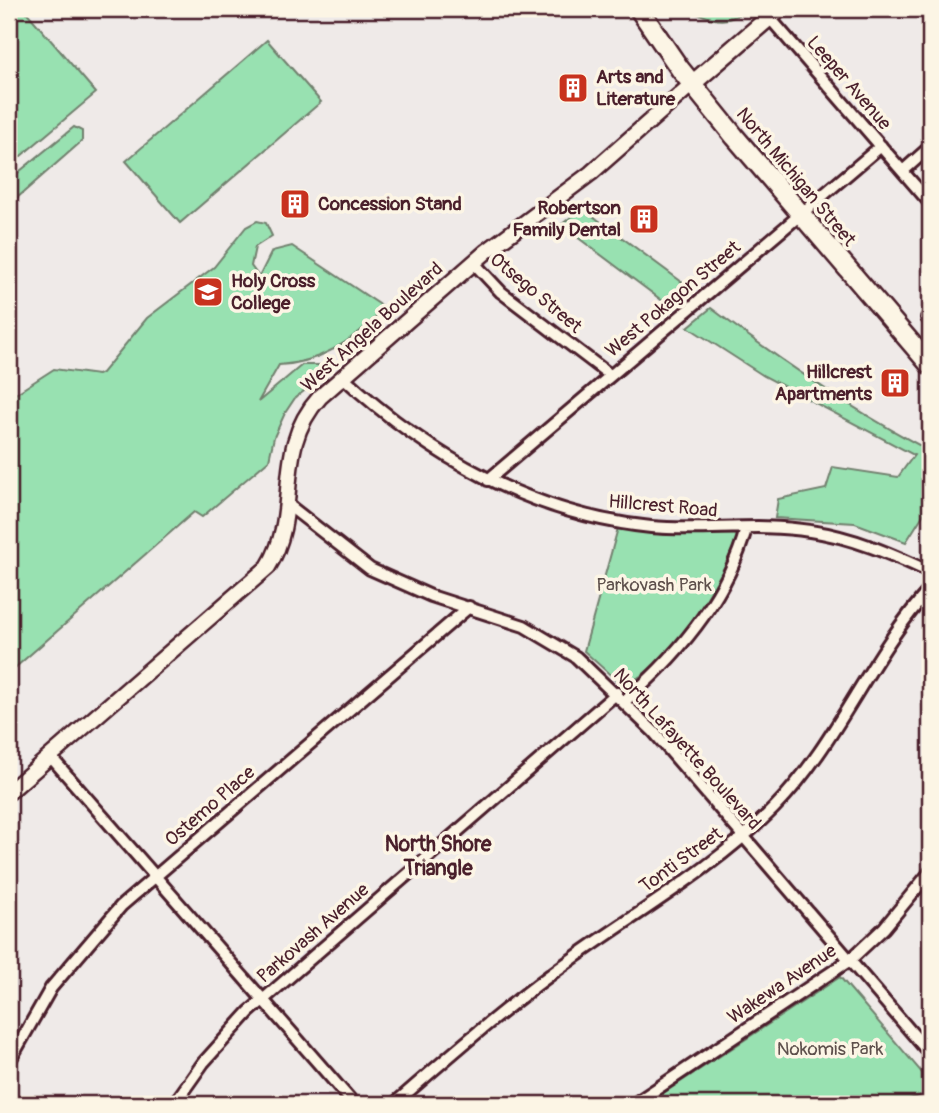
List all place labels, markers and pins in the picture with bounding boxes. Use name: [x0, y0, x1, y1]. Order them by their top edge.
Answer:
place label: Arts and Literature: [596, 65, 676, 111]
building icon: Arts and Literature: [556, 71, 590, 105]
building icon: Concession Stand: [278, 187, 312, 221]
place label: Concession Stand: [318, 192, 462, 216]
place label: Robertson Family Dental: [512, 196, 621, 242]
building icon: Robertson Family Dental: [627, 202, 661, 236]
place label: Holy Cross College: [231, 269, 316, 315]
school or university icon: Holy Cross College: [191, 275, 225, 309]
place label: Hillcrest Apartments: [775, 360, 873, 406]
building icon: Hillcrest Apartments: [878, 366, 912, 400]

